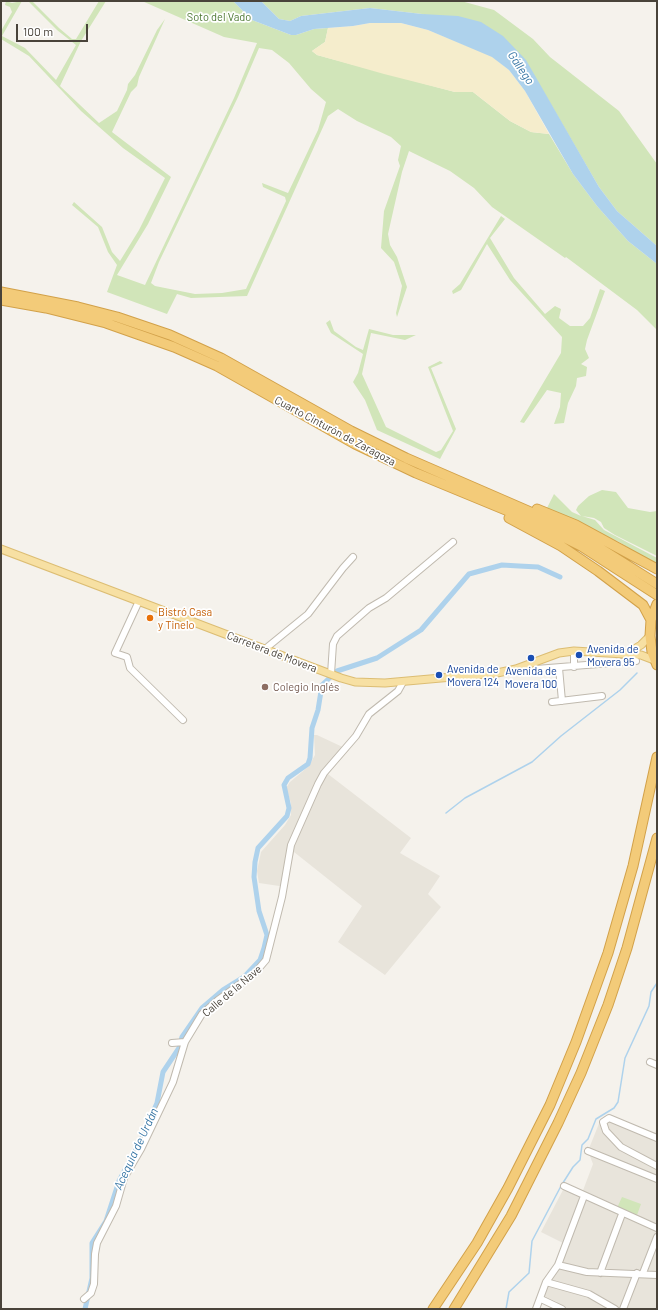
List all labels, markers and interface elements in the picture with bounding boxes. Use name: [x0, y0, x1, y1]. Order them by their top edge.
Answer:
park label: Soto del Vado: [187, 10, 251, 24]
scale bar: [18, 16, 90, 42]
text: 100 m: [23, 24, 53, 38]
water label: Gállego: [505, 49, 537, 87]
street label: Cuarto Cinturón de Zaragoza: [272, 393, 398, 469]
place label: Bistró Casa y Tinelo: [158, 605, 212, 631]
marker: Bistró Casa y Tinelo: [145, 613, 155, 623]
street label: Carretera de Movera: [225, 629, 319, 675]
place label: Avenida de Movera 95: [587, 642, 639, 668]
marker: Avenida de Movera 95: [574, 650, 584, 660]
marker: Avenida de Movera 100: [526, 653, 536, 663]
place label: Avenida de Movera 124: [447, 662, 499, 688]
place label: Avenida de Movera 100: [505, 664, 557, 690]
marker: Avenida de Movera 124: [434, 670, 444, 680]
place label: Colegio Inglés: [273, 680, 339, 694]
marker: Colegio Inglés: [260, 682, 270, 692]
street label: Calle de la Nave: [200, 962, 264, 1020]
water label: Acequia de Urdán: [111, 1106, 161, 1192]

